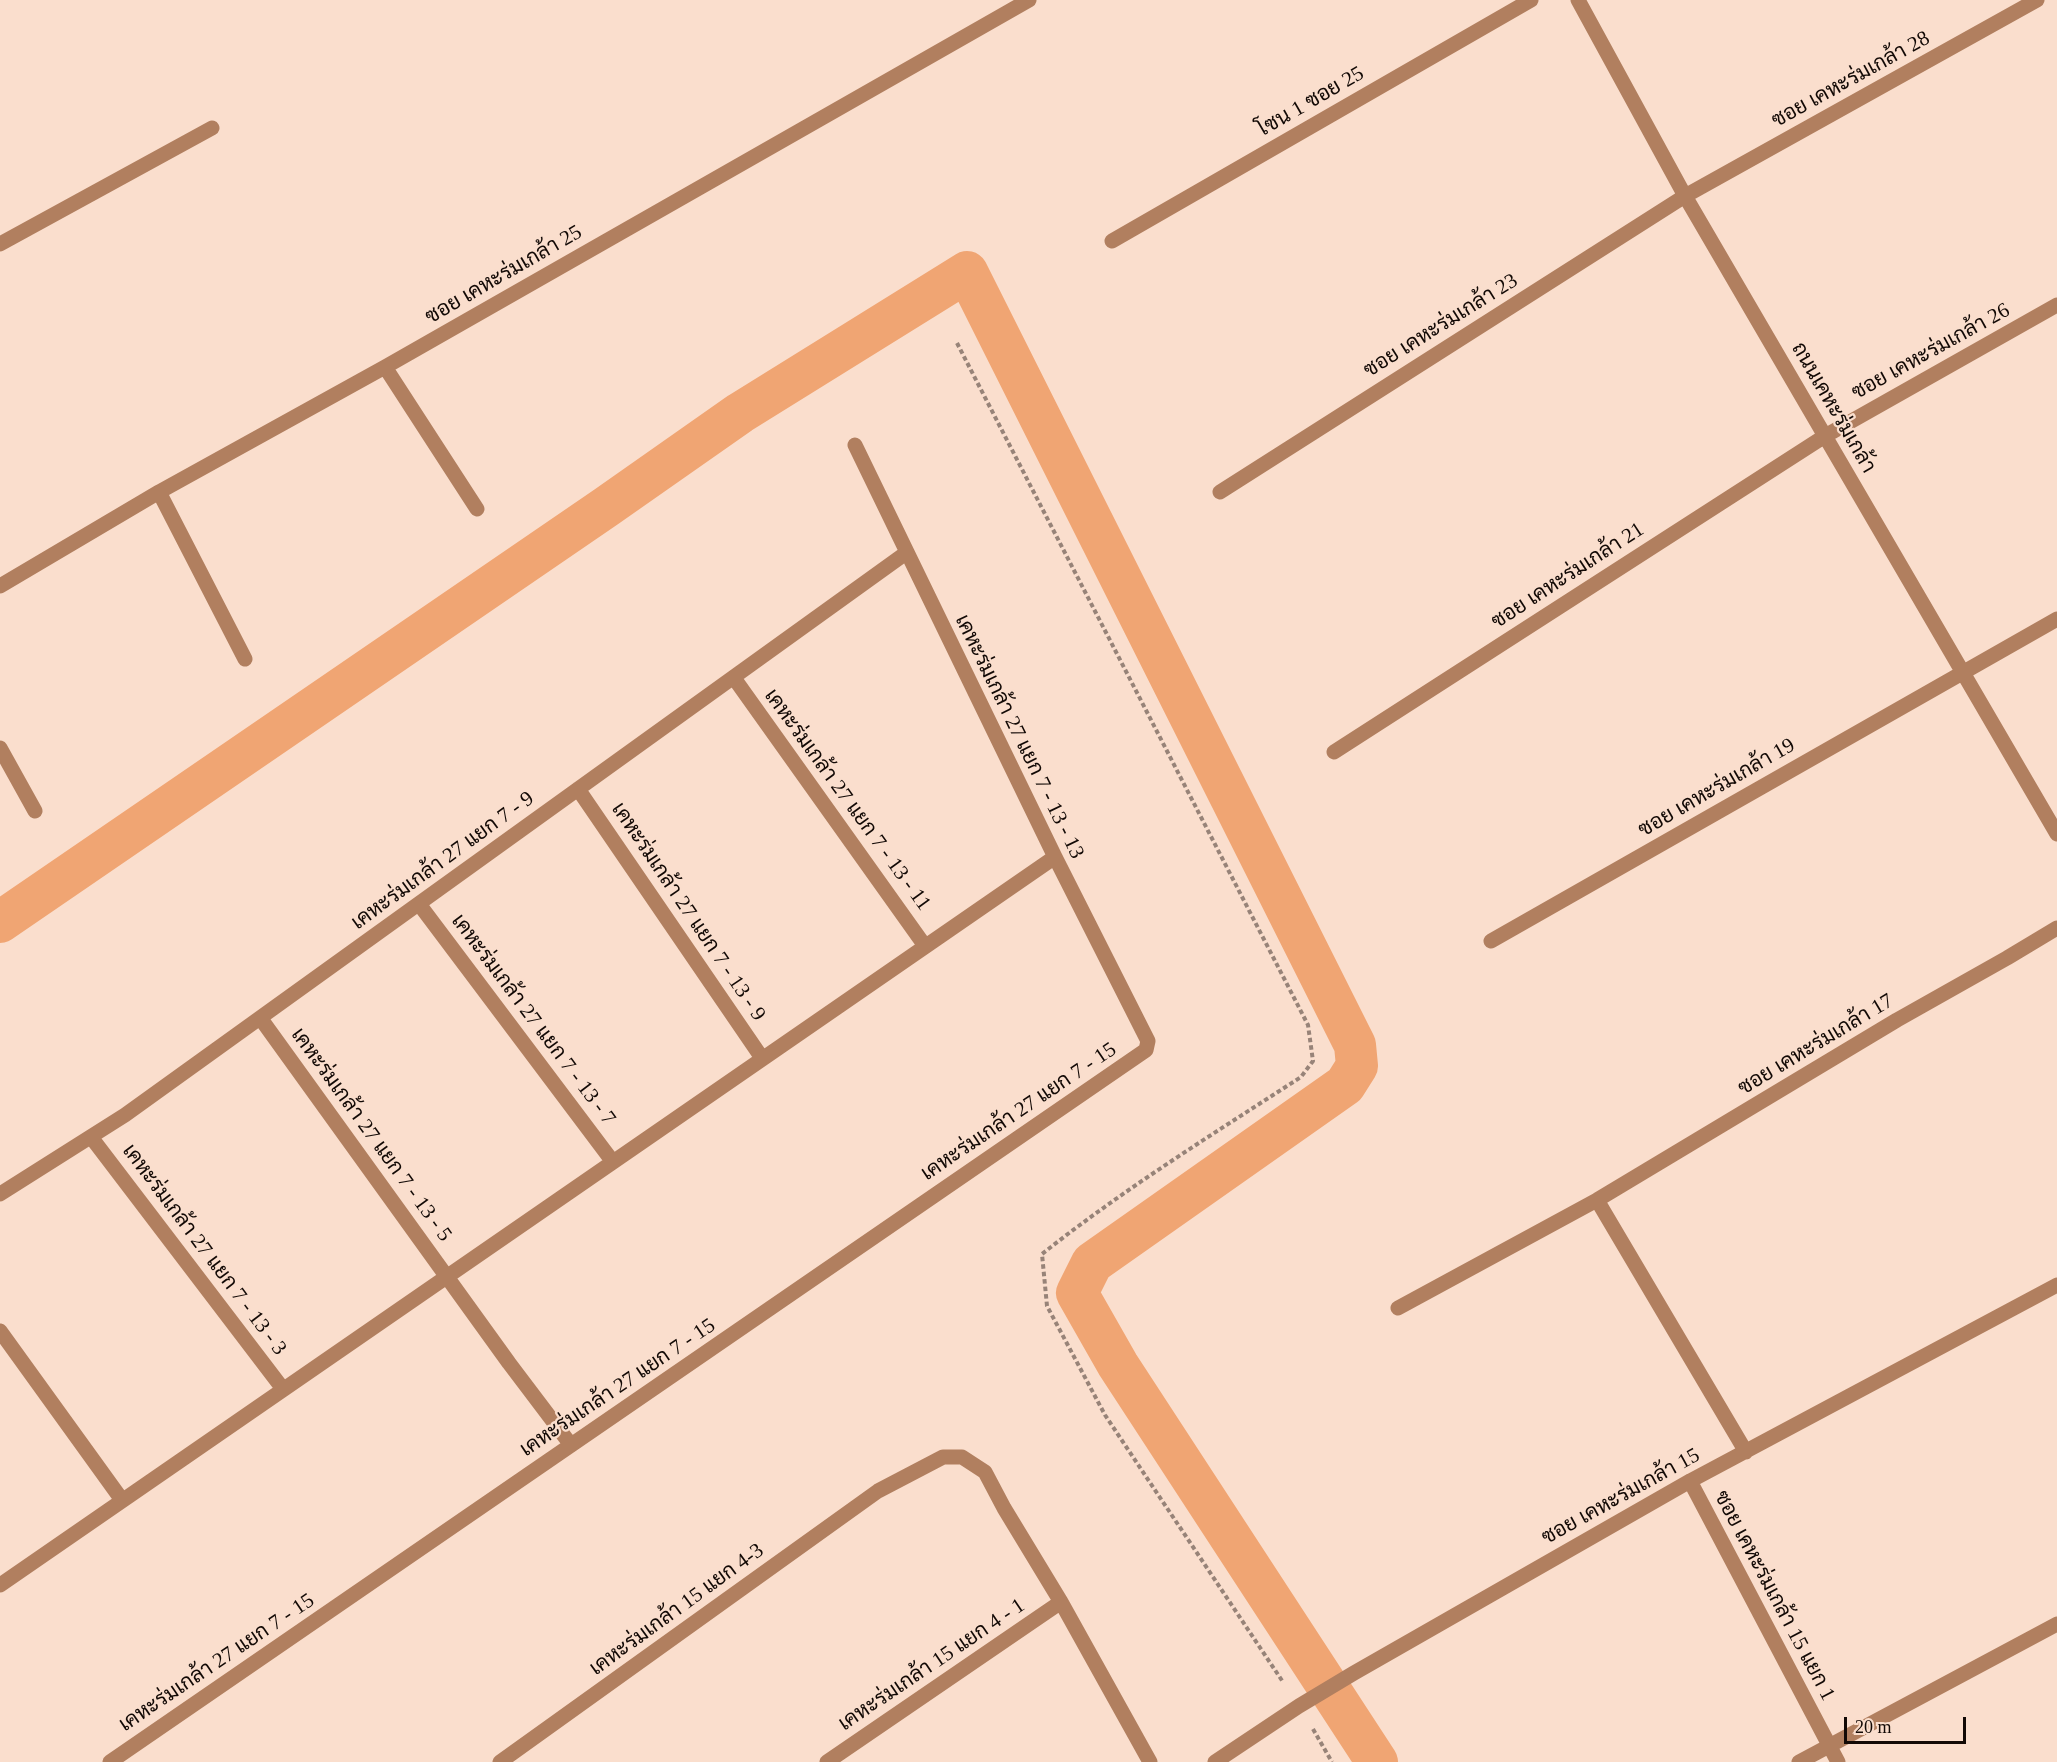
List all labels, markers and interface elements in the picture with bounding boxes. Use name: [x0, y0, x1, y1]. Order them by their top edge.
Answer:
street label: ซอย เคหะร่มเกล้า 28: [1768, 26, 1934, 134]
street label: โซน 1 ซอย 25: [1253, 61, 1369, 143]
street label: ซอย เคหะร่มเกล้า 25: [421, 220, 587, 330]
street label: ซอย เคหะร่มเกล้า 23: [1359, 269, 1523, 383]
street label: ซอย เคหะร่มเกล้า 26: [1848, 298, 2014, 406]
street label: ถนนเคหะร่มเกล้า: [1785, 338, 1881, 478]
street label: ซอย เคหะร่มเกล้า 21: [1487, 517, 1649, 635]
street label: เคหะร่มเกล้า 27 แยก 7 - 13 - 13: [949, 611, 1089, 863]
street label: เคหะร่มเกล้า 27 แยก 7 - 13 - 11: [758, 684, 936, 916]
street label: ซอย เคหะร่มเกล้า 19: [1634, 733, 1800, 843]
street label: เคหะร่มเกล้า 27 แยก 7 - 9: [347, 786, 539, 936]
street label: เคหะร่มเกล้า 27 แยก 7 - 13 - 9: [605, 798, 771, 1026]
street label: เคหะร่มเกล้า 27 แยก 7 - 13 - 7: [445, 909, 621, 1131]
street label: ซอย เคหะร่มเกล้า 17: [1734, 989, 1898, 1101]
street label: เคหะร่มเกล้า 27 แยก 7 - 13 - 5: [285, 1023, 457, 1247]
street label: เคหะร่มเกล้า 27 แยก 7 - 15: [917, 1037, 1121, 1187]
street label: เคหะร่มเกล้า 27 แยก 7 - 13 - 3: [116, 1139, 292, 1361]
street label: เคหะร่มเกล้า 27 แยก 7 - 15: [516, 1313, 720, 1463]
street label: ซอย เคหะร่มเกล้า 15: [1538, 1443, 1704, 1551]
street label: ซอย เคหะร่มเกล้า 15 แยก 1: [1708, 1487, 1840, 1705]
street label: เคหะร่มเกล้า 15 แยก 4-3: [585, 1538, 769, 1682]
street label: เคหะร่มเกล้า 27 แยก 7 - 15: [115, 1588, 319, 1738]
street label: เคหะร่มเกล้า 15 แยก 4 - 1: [834, 1593, 1030, 1737]
scale bar: [1847, 1705, 1968, 1743]
text: 20 m: [1855, 1717, 1892, 1737]

